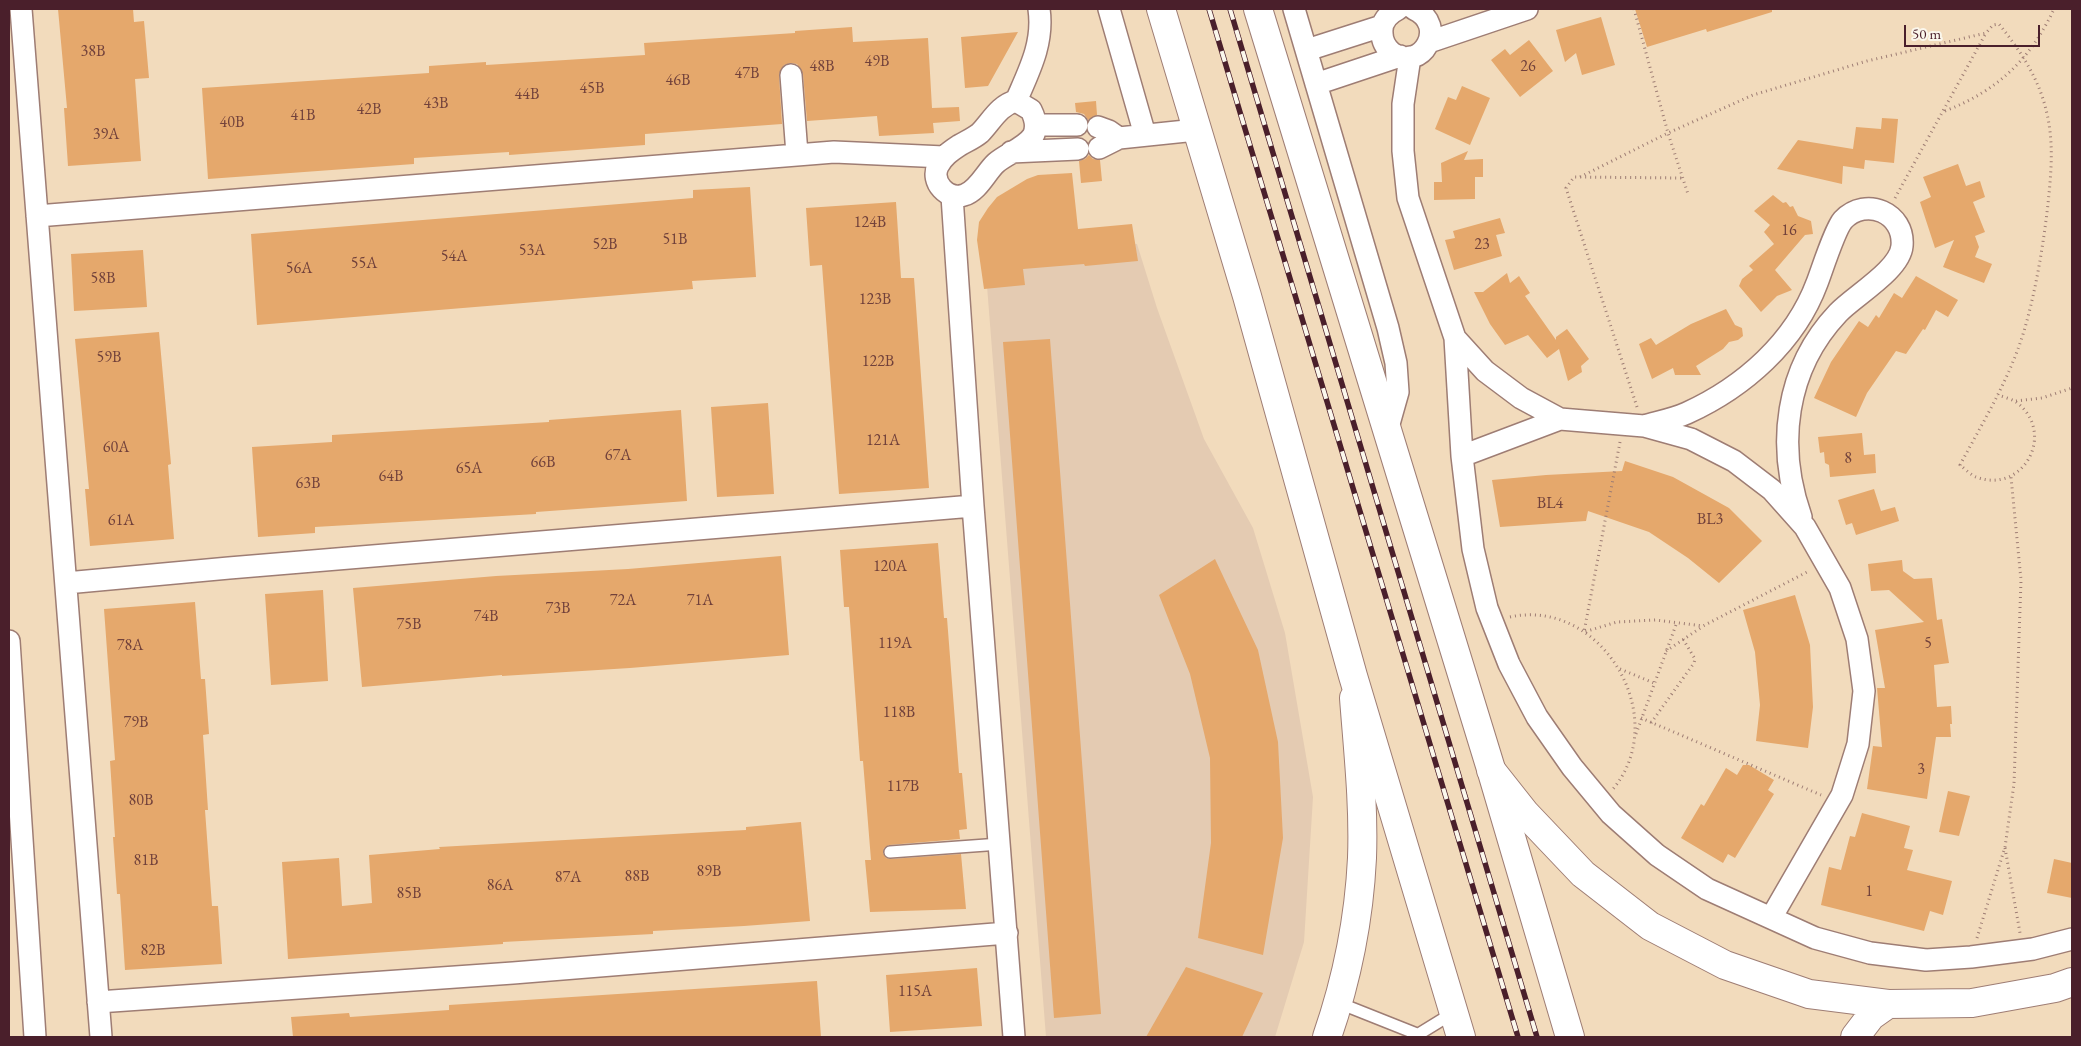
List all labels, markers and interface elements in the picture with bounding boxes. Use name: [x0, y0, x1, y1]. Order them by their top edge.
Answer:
scale bar: [1906, 15, 2042, 47]
text: 50 m: [1912, 24, 1941, 43]
house number: 38B: [81, 42, 105, 62]
house number: 49B: [865, 52, 889, 72]
house number: 48B: [810, 57, 834, 77]
house number: 26: [1520, 57, 1536, 77]
house number: 47B: [735, 64, 759, 84]
house number: 46B: [666, 71, 690, 91]
house number: 45B: [580, 79, 604, 99]
house number: 44B: [515, 85, 539, 105]
house number: 43B: [424, 94, 448, 114]
house number: 42B: [357, 100, 381, 120]
house number: 41B: [291, 106, 315, 126]
house number: 40B: [220, 113, 244, 133]
house number: 39A: [93, 125, 119, 145]
house number: 124B: [854, 213, 886, 233]
house number: 16: [1781, 221, 1797, 241]
house number: 51B: [663, 230, 687, 250]
house number: 52B: [593, 235, 617, 255]
house number: 23: [1474, 235, 1490, 255]
house number: 53A: [519, 241, 545, 261]
house number: 54A: [441, 247, 467, 267]
house number: 55A: [351, 254, 377, 274]
house number: 56A: [286, 259, 312, 279]
house number: 58B: [91, 269, 115, 289]
house number: 123B: [859, 290, 891, 310]
house number: 59B: [97, 348, 121, 368]
house number: 122B: [862, 352, 894, 372]
house number: 121A: [866, 431, 900, 451]
house number: 60A: [103, 438, 129, 458]
house number: 67A: [605, 446, 631, 466]
house number: 8: [1844, 449, 1852, 469]
house number: 66B: [531, 453, 555, 473]
house number: 65A: [456, 459, 482, 479]
house number: 64B: [379, 467, 403, 487]
house number: 63B: [296, 474, 320, 494]
house number: BL4: [1537, 494, 1563, 514]
house number: BL3: [1697, 510, 1723, 530]
house number: 61A: [108, 511, 134, 531]
house number: 120A: [873, 557, 907, 577]
house number: 72A: [610, 591, 636, 611]
house number: 71A: [687, 591, 713, 611]
house number: 73B: [546, 599, 570, 619]
house number: 74B: [474, 607, 498, 627]
house number: 75B: [397, 615, 421, 635]
house number: 119A: [878, 634, 912, 654]
house number: 5: [1924, 634, 1932, 654]
house number: 78A: [117, 636, 143, 656]
house number: 118B: [883, 703, 915, 723]
house number: 79B: [124, 713, 148, 733]
house number: 3: [1917, 760, 1925, 780]
house number: 117B: [887, 777, 919, 797]
house number: 80B: [129, 791, 153, 811]
house number: 81B: [134, 851, 158, 871]
house number: 89B: [697, 862, 721, 882]
house number: 88B: [625, 867, 649, 887]
house number: 87A: [555, 868, 581, 888]
house number: 86A: [487, 876, 513, 896]
house number: 1: [1865, 882, 1873, 902]
house number: 85B: [397, 884, 421, 904]
house number: 82B: [141, 941, 165, 961]
house number: 115A: [898, 982, 932, 1002]

